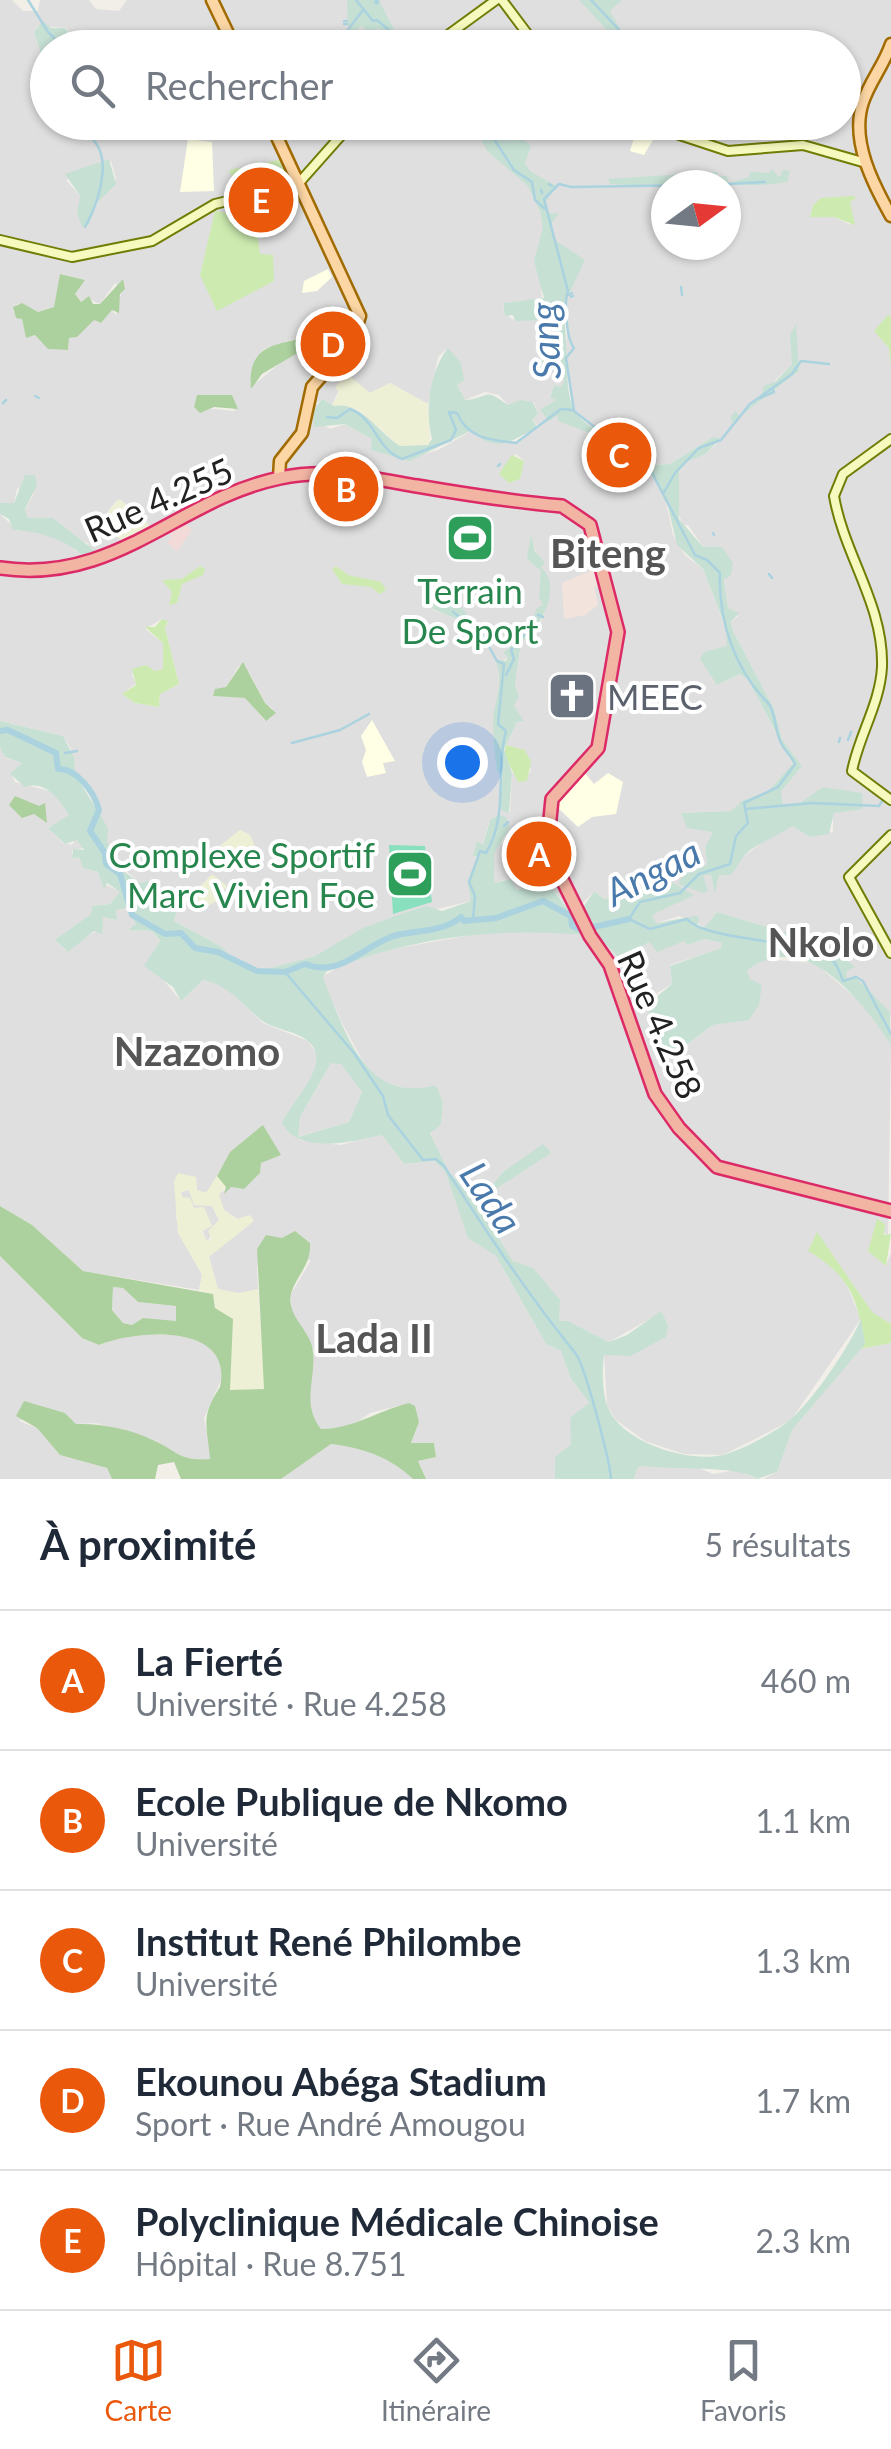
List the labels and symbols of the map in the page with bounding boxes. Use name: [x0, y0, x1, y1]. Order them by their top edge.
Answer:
pin: E: [228, 162, 294, 238]
north arrow: [651, 170, 741, 260]
water label: Sang: [519, 301, 569, 381]
pin: D: [300, 306, 366, 382]
pin: C: [586, 418, 652, 492]
street label: Rue 4.255: [77, 448, 239, 550]
pin: B: [314, 452, 378, 526]
sports icon: Terrain De Sport: [444, 512, 496, 564]
district label: Biteng: [550, 529, 666, 577]
place label: Terrain De Sport: [401, 569, 539, 651]
church icon: MEEC: [546, 670, 598, 722]
place label: MEEC: [607, 675, 703, 717]
your location: [437, 737, 488, 788]
pin: A: [506, 816, 572, 892]
water label: Angaa: [595, 828, 707, 915]
place label: Complexe Sportif Marc Vivien Foe: [108, 833, 375, 915]
sports icon: Complexe Sportif Marc Vivien Foe: [384, 848, 436, 900]
district label: Nkolo: [768, 918, 874, 966]
street label: Rue 4.258: [610, 943, 712, 1105]
district label: Nzazomo: [114, 1027, 280, 1075]
water label: Lada: [452, 1152, 532, 1242]
district label: Lada II: [315, 1314, 433, 1362]

